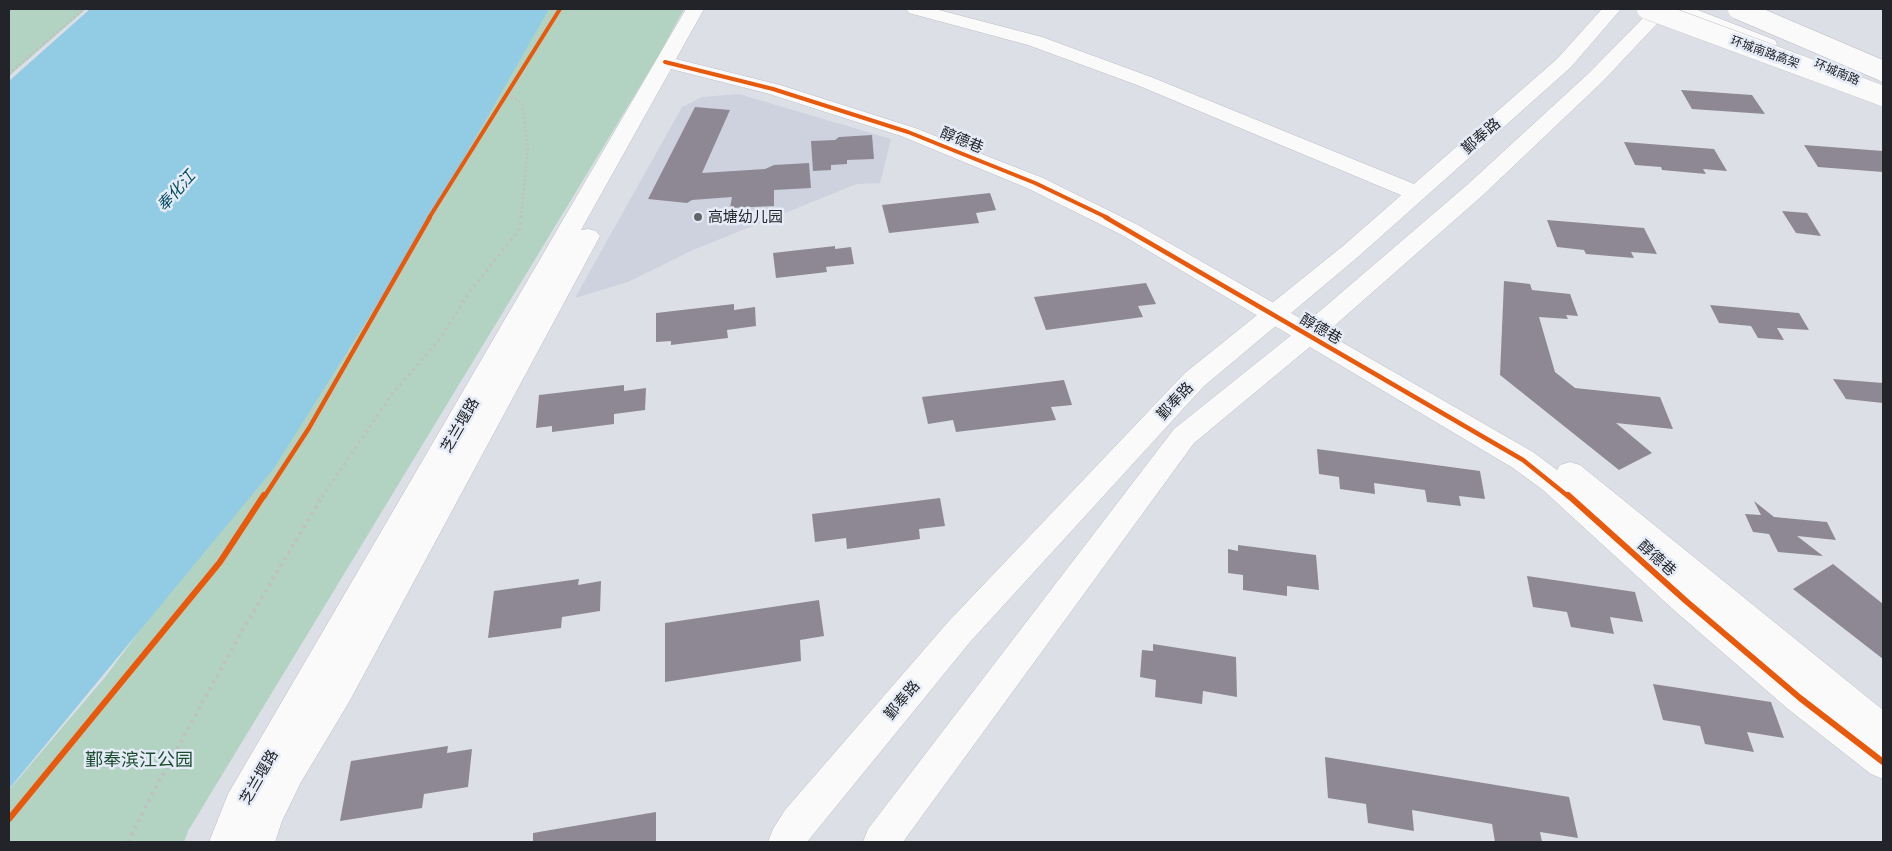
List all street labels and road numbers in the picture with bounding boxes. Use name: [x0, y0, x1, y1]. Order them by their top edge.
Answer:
street label: 环城南路高架: [1729, 33, 1801, 71]
street label: 环城南路: [1812, 56, 1862, 88]
street label: 鄞奉路: [1458, 114, 1504, 158]
street label: 醇德巷: [938, 123, 986, 157]
street label: 醇德巷: [1297, 310, 1345, 348]
street label: 鄞奉路: [1153, 378, 1197, 424]
street label: 芝兰堰路: [437, 395, 483, 455]
street label: 醇德巷: [1634, 536, 1680, 580]
street label: 鄞奉路: [881, 677, 923, 723]
street label: 芝兰堰路: [236, 747, 282, 807]

